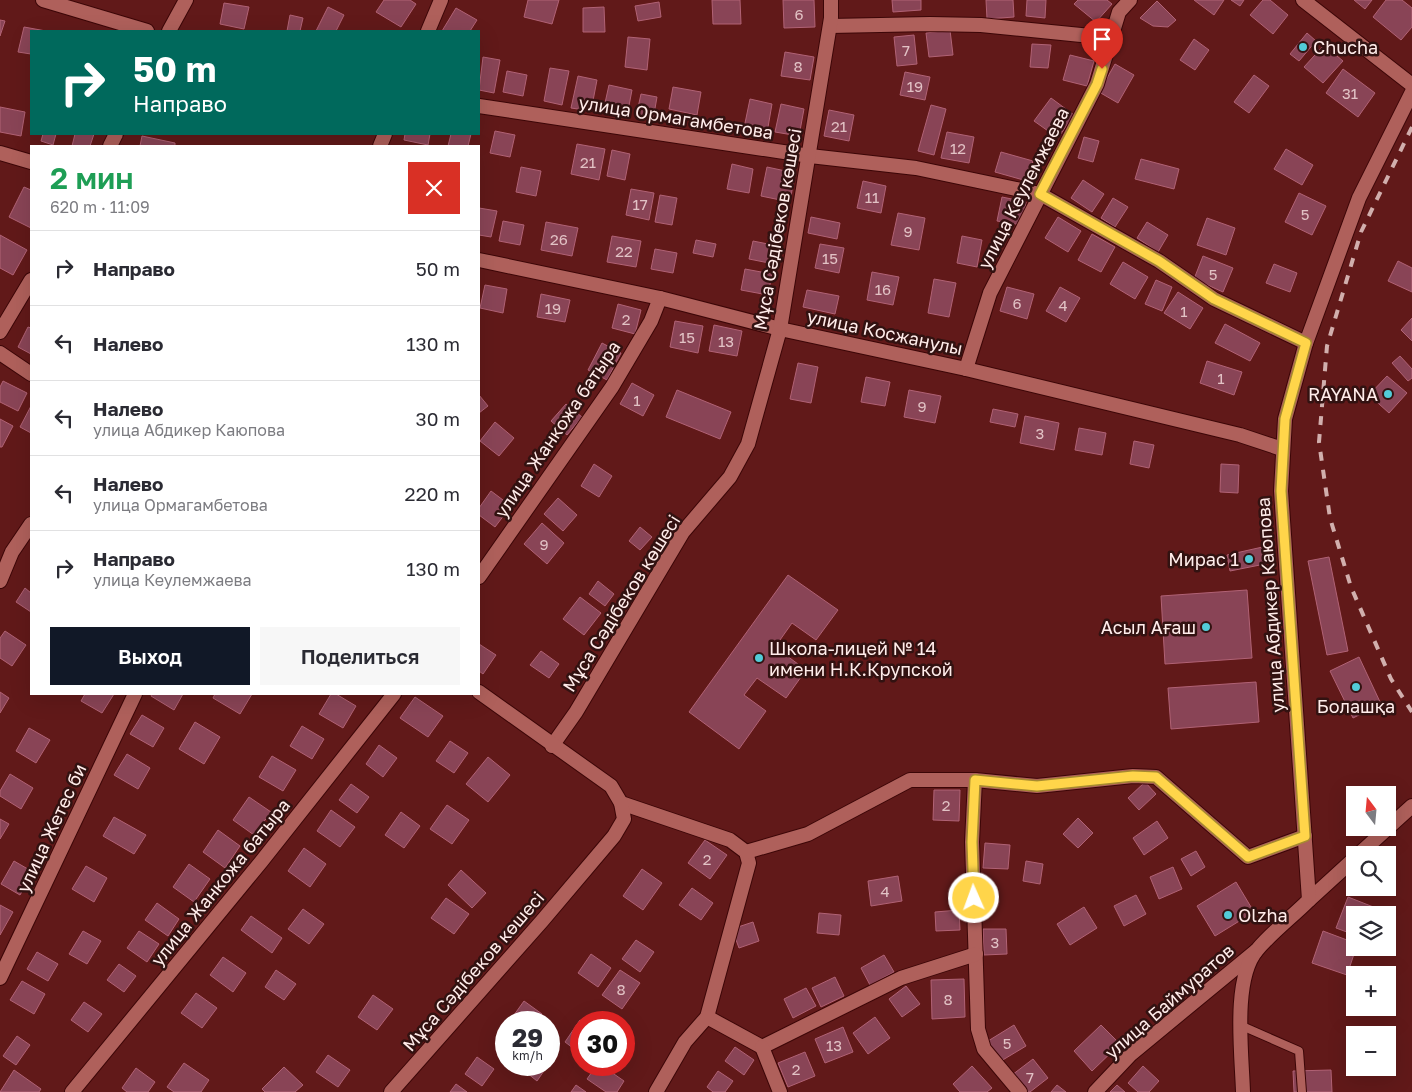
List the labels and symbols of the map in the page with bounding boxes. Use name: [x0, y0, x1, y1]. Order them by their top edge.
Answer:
house number: 6: [794, 5, 804, 23]
pin: [1081, 18, 1123, 69]
place label: Chucha: [1313, 36, 1378, 58]
house number: 7: [902, 41, 910, 59]
marker: Chucha: [1297, 41, 1309, 53]
house number: 8: [793, 57, 803, 75]
house number: 19: [907, 77, 923, 95]
house number: 31: [1342, 84, 1358, 102]
street label: улица Ормагамбетова: [577, 91, 775, 143]
street label: улица Кеулемжаева: [973, 104, 1073, 272]
house number: 21: [831, 117, 847, 135]
street label: Мұса Сәдібеков көшесі: [748, 126, 807, 332]
house number: 12: [950, 139, 966, 157]
house number: 21: [580, 153, 596, 171]
house number: 11: [865, 188, 879, 206]
house number: 17: [632, 195, 648, 213]
house number: 5: [1301, 205, 1309, 223]
house number: 9: [903, 222, 913, 240]
house number: 26: [550, 230, 568, 248]
house number: 22: [615, 242, 633, 260]
house number: 15: [822, 249, 838, 267]
house number: 5: [1209, 265, 1217, 283]
house number: 16: [875, 280, 891, 298]
house number: 6: [1012, 294, 1022, 312]
house number: 4: [1058, 296, 1068, 314]
house number: 19: [545, 299, 561, 317]
house number: 1: [1180, 302, 1188, 320]
street label: улица Косжанулы: [805, 305, 965, 359]
house number: 2: [622, 310, 630, 328]
house number: 15: [679, 328, 695, 346]
house number: 13: [718, 332, 734, 350]
street label: улица Жанкожа батыра: [490, 336, 624, 522]
house number: 1: [1217, 369, 1225, 387]
place label: RAYANA: [1308, 383, 1378, 405]
marker: RAYANA: [1382, 388, 1394, 400]
house number: 1: [633, 391, 641, 409]
house number: 9: [917, 397, 927, 415]
house number: 3: [1036, 424, 1044, 442]
street label: улица Абдикер Каюпова: [1251, 496, 1289, 714]
street label: Мұса Сәдібеков көшесі: [557, 510, 685, 696]
house number: 9: [539, 535, 549, 553]
place label: Мирас 1: [1168, 548, 1239, 570]
marker: Мирас 1: [1243, 553, 1255, 565]
place label: Асыл Ағаш: [1101, 616, 1196, 638]
marker: Асыл Ағаш: [1200, 621, 1212, 633]
place label: Школа-лицей № 14 имени Н.К.Крупской: [769, 637, 953, 680]
marker: Школа-лицей № 14 имени Н.К.Крупской: [753, 652, 765, 664]
marker: Болашқа: [1350, 681, 1362, 693]
place label: Болашқа: [1317, 695, 1395, 717]
street label: улица Жетес би: [12, 760, 90, 896]
north arrow: [1346, 786, 1396, 836]
street label: улица Жанкожа батыра: [146, 794, 294, 970]
house number: 2: [942, 796, 950, 814]
house number: 2: [703, 850, 711, 868]
position arrow: [947, 871, 999, 923]
house number: 4: [880, 882, 890, 900]
street label: Мұса Сәдібеков көшесі: [398, 887, 549, 1056]
place label: Olzha: [1238, 904, 1288, 926]
marker: Olzha: [1222, 909, 1234, 921]
house number: 3: [991, 933, 999, 951]
street label: улица Баймуратов: [1100, 939, 1238, 1063]
house number: 8: [616, 980, 626, 998]
house number: 8: [943, 990, 953, 1008]
speed limit sign: 30: [570, 1011, 635, 1076]
house number: 5: [1003, 1034, 1011, 1052]
house number: 13: [826, 1036, 842, 1054]
house number: 2: [792, 1060, 800, 1078]
house number: 7: [1026, 1068, 1034, 1086]

